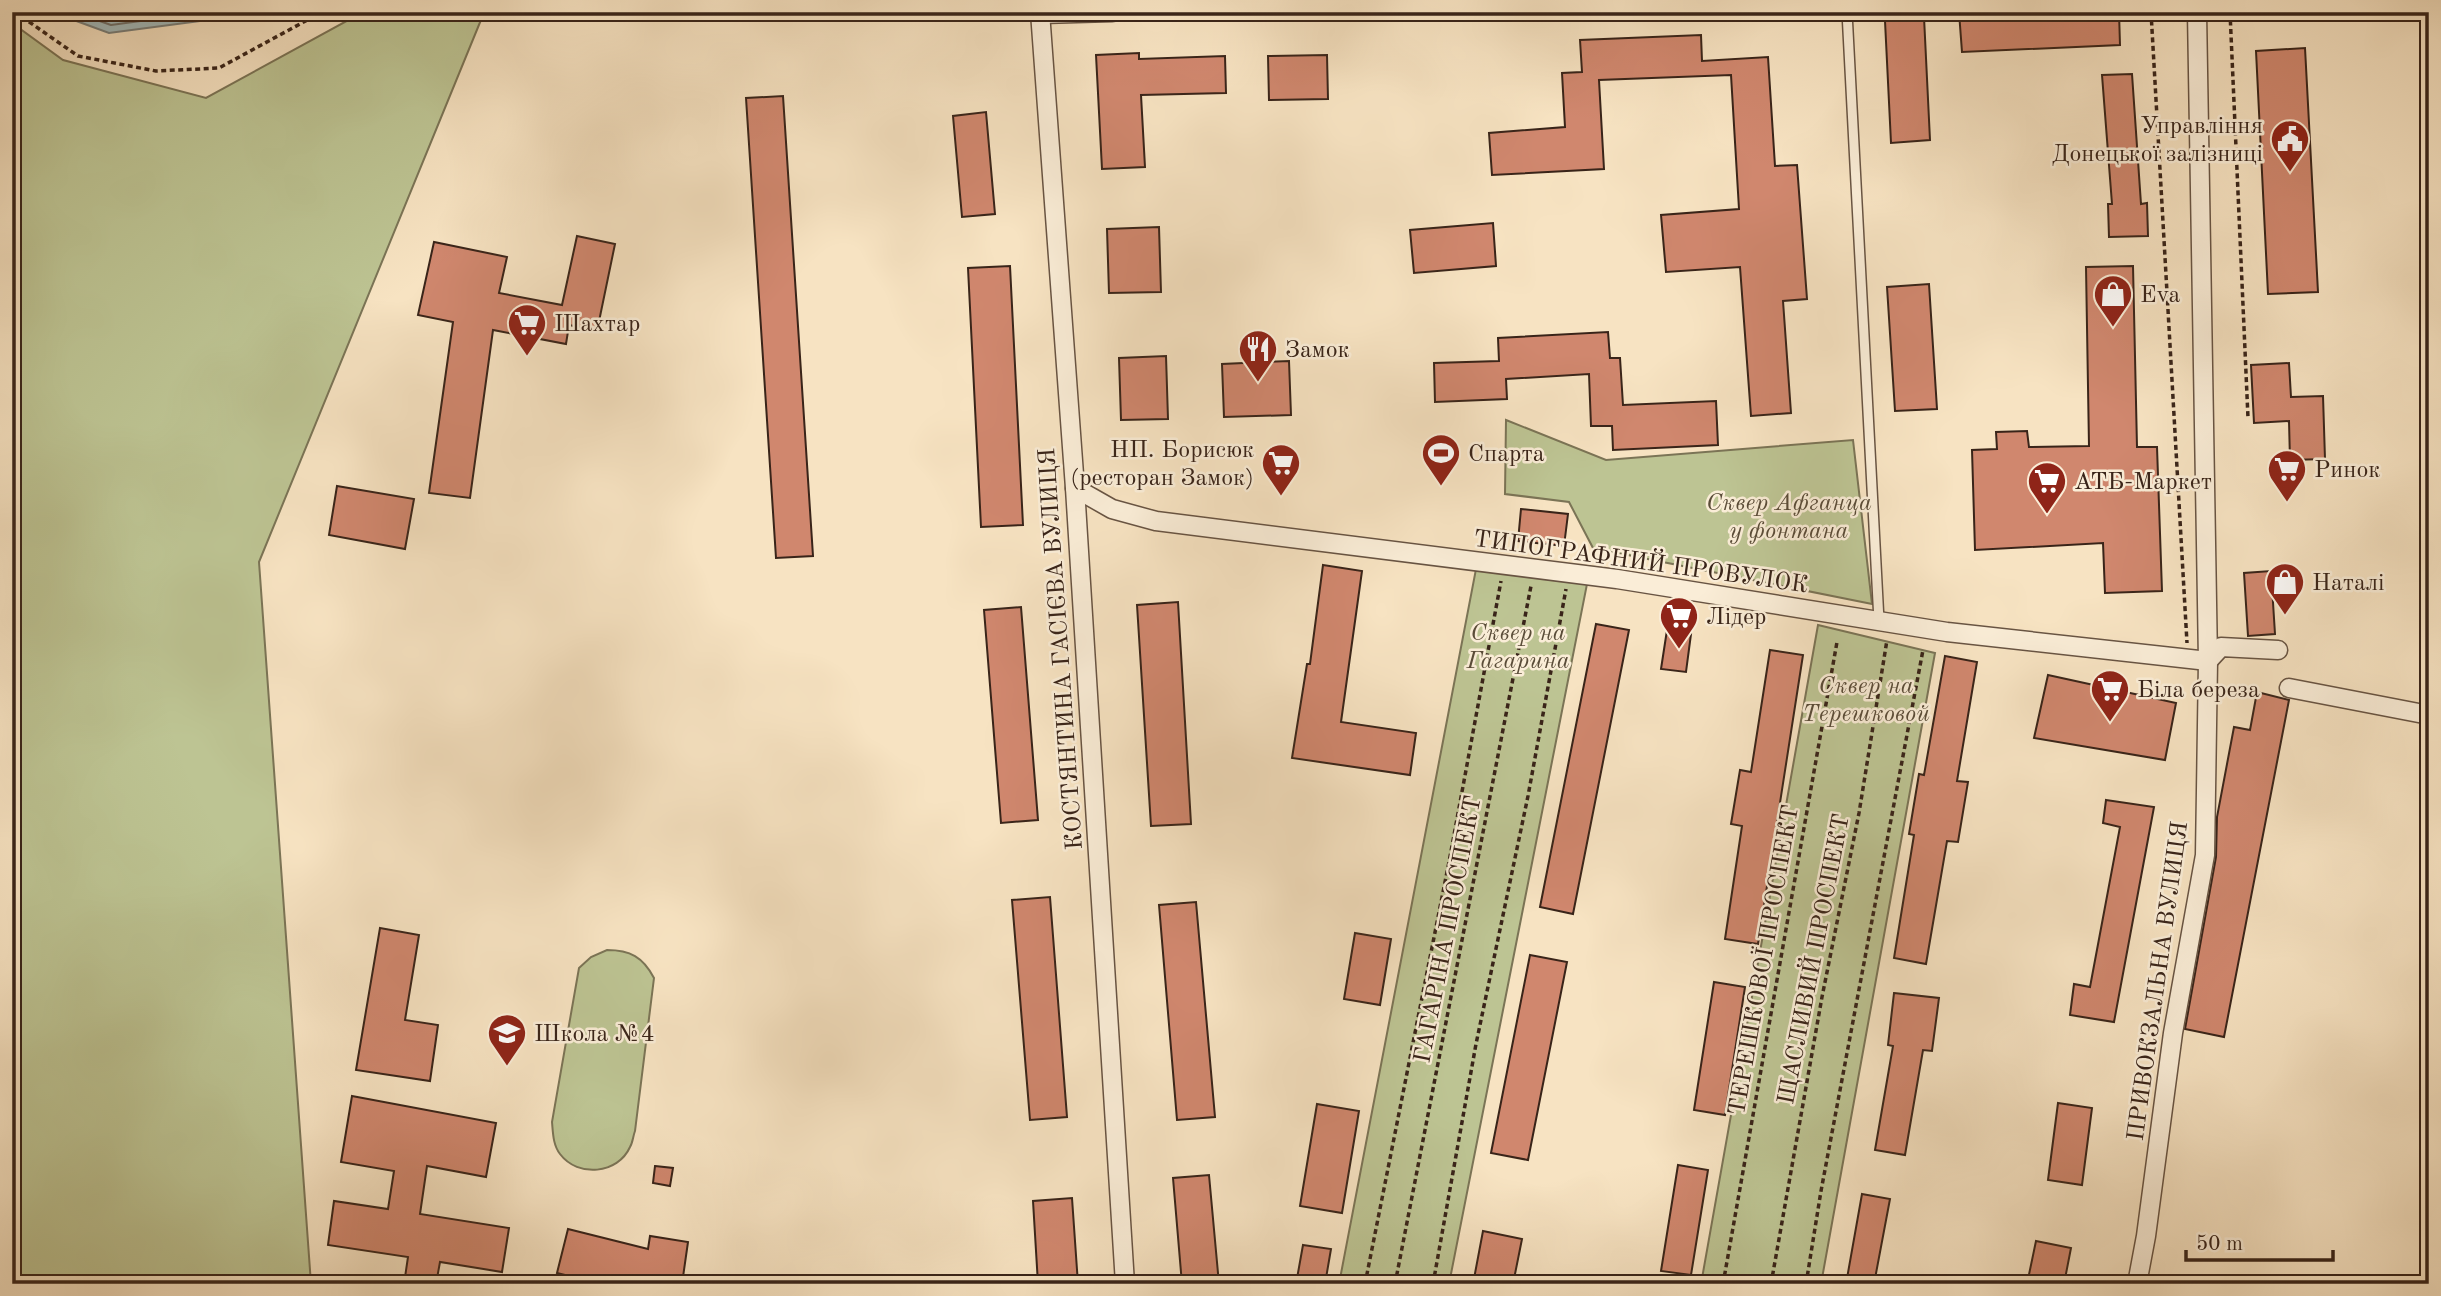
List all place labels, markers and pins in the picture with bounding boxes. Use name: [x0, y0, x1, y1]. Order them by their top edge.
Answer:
place label: Управління Донецької залізниці: [2052, 115, 2263, 167]
public building icon: Управління Донецької залізниці: [2269, 118, 2311, 173]
shop icon: Eva: [2092, 273, 2134, 328]
place label: Eva: [2140, 284, 2181, 308]
supermarket icon: Шахтар: [506, 302, 548, 357]
place label: Шахтар: [554, 313, 640, 337]
restaurant icon: Замок: [1237, 328, 1279, 383]
place label: Замок: [1285, 339, 1350, 363]
sports icon: Спарта: [1420, 432, 1462, 487]
place label: НП. Борисюк (ресторан Замок): [1070, 439, 1254, 491]
supermarket icon: НП. Борисюк (ресторан Замок): [1260, 442, 1302, 497]
place label: Спарта: [1468, 443, 1545, 467]
supermarket icon: Ринок: [2266, 448, 2308, 503]
place label: Ринок: [2314, 459, 2380, 483]
supermarket icon: АТБ-Маркет: [2026, 460, 2068, 515]
place label: АТБ-Маркет: [2074, 471, 2212, 495]
shop icon: Наталі: [2264, 561, 2306, 616]
place label: Наталі: [2312, 572, 2385, 596]
supermarket icon: Лідер: [1658, 595, 1700, 650]
place label: Лідер: [1706, 606, 1766, 630]
supermarket icon: Біла береза: [2089, 668, 2131, 723]
place label: Біла береза: [2137, 679, 2260, 703]
school or university icon: Школа №4: [486, 1012, 528, 1067]
place label: Школа №4: [534, 1023, 655, 1047]

